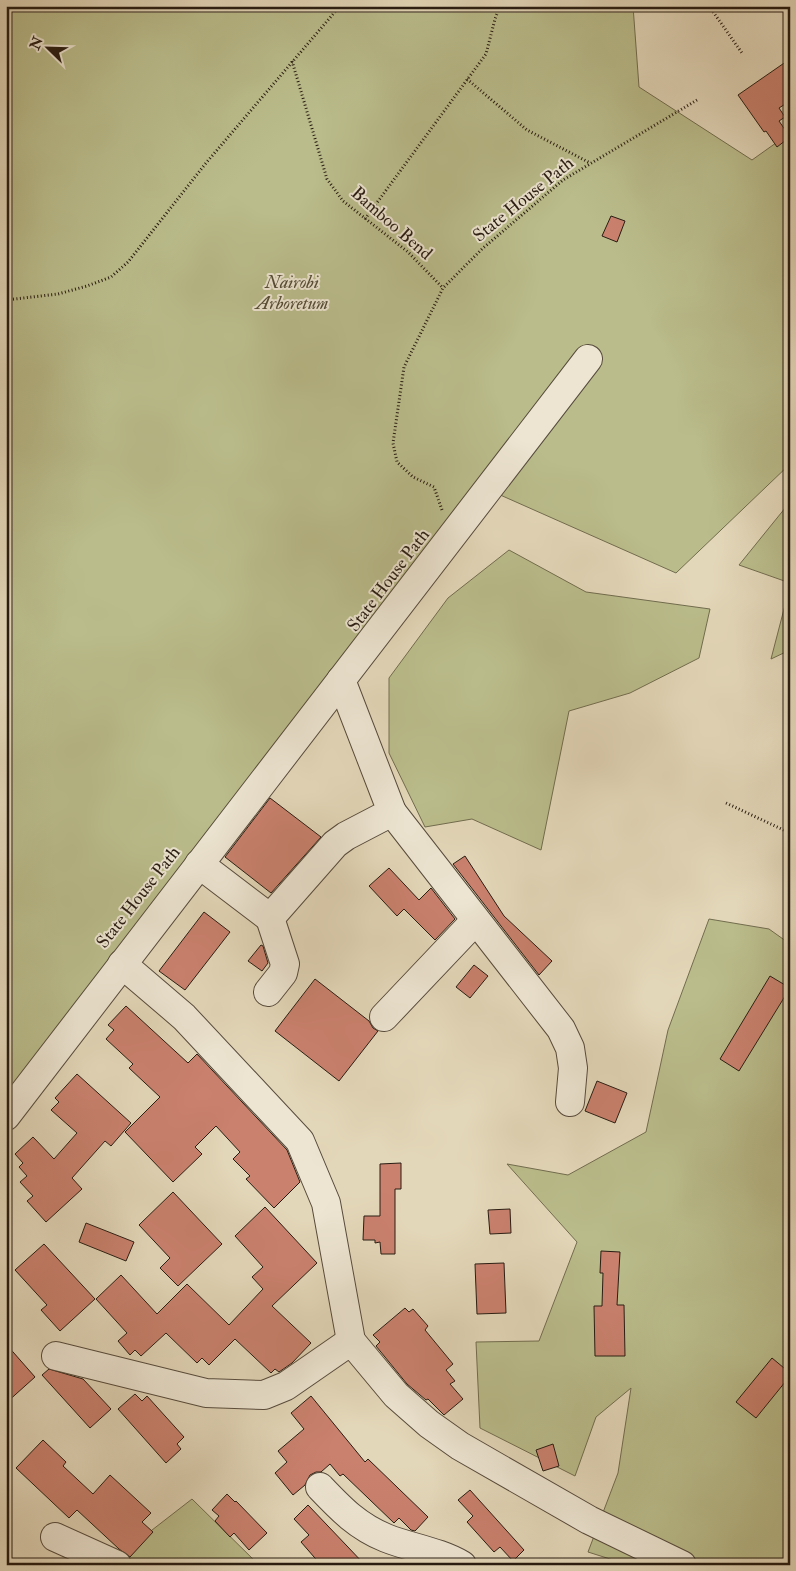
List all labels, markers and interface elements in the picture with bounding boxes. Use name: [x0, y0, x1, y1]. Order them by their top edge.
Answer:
north arrow: [22, 22, 72, 72]
text: N: [26, 34, 47, 53]
street label: State House Path: [468, 151, 579, 247]
street label: Bamboo Bend: [346, 182, 437, 265]
park label: Nairobi Arboretum: [254, 271, 328, 315]
street label: State House Path: [342, 524, 435, 636]
street label: State House Path: [91, 841, 186, 953]

